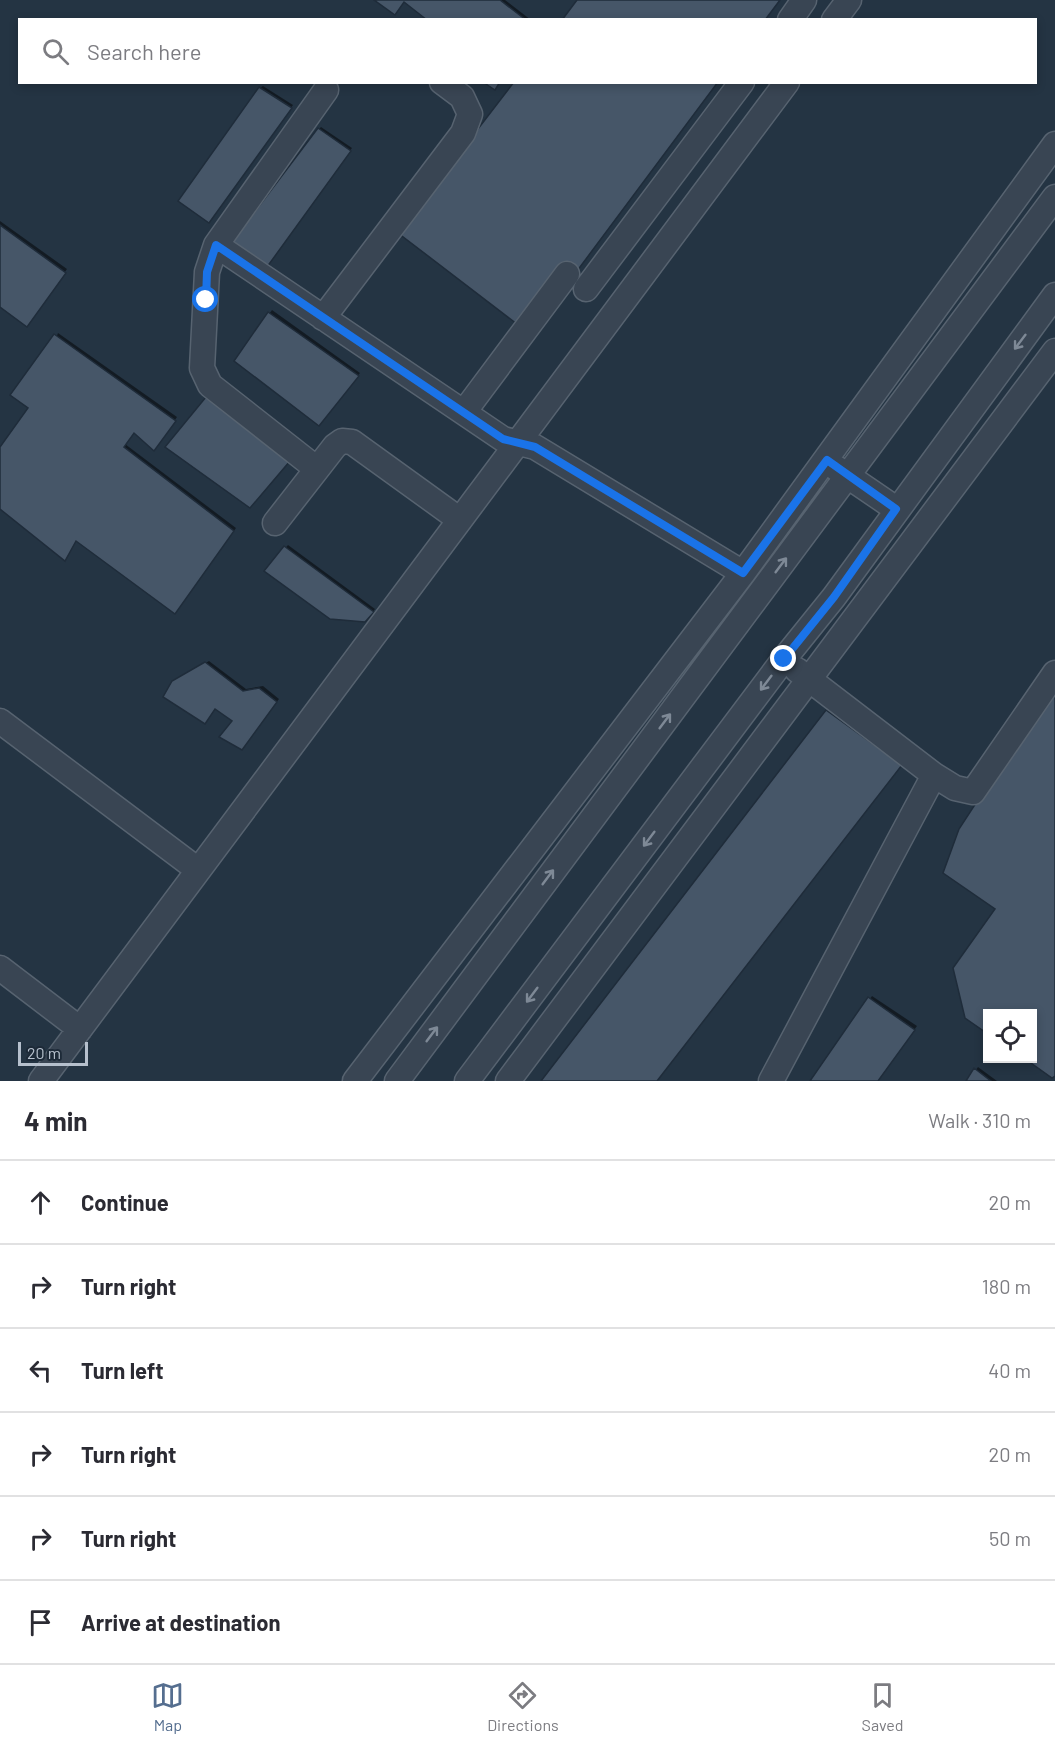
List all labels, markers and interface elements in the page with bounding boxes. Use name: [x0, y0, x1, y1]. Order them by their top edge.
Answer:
search box: [18, 18, 1037, 84]
icon: search: [39, 35, 72, 68]
text: Search here: [87, 38, 201, 64]
route start: [192, 286, 218, 312]
one-way arrow: [1014, 333, 1026, 349]
one-way arrow: [775, 557, 787, 573]
route end: [770, 645, 796, 671]
one-way arrow: [759, 675, 772, 691]
one-way arrow: [658, 713, 671, 729]
one-way arrow: [642, 831, 655, 847]
one-way arrow: [542, 870, 555, 886]
one-way arrow: [525, 987, 538, 1003]
map controls: [983, 1009, 1037, 1063]
button: locate: [983, 1009, 1037, 1063]
one-way arrow: [425, 1026, 438, 1042]
scale bar: [18, 1039, 88, 1066]
text: 20 m: [27, 1043, 61, 1062]
text: 4 min: [24, 1105, 88, 1136]
text: Walk · 310 m: [928, 1108, 1031, 1132]
icon: ahead: [24, 1186, 57, 1219]
text: Continue: [81, 1189, 169, 1215]
text: 20 m: [988, 1190, 1031, 1214]
icon: right: [24, 1270, 57, 1303]
text: Turn right: [81, 1273, 176, 1299]
text: 180 m: [982, 1274, 1031, 1298]
icon: left: [24, 1354, 57, 1387]
text: Turn left: [81, 1357, 164, 1383]
text: 40 m: [988, 1358, 1031, 1382]
icon: right: [24, 1438, 57, 1471]
text: Turn right: [81, 1441, 176, 1467]
text: 20 m: [988, 1442, 1031, 1466]
icon: right: [24, 1522, 57, 1555]
text: Turn right: [81, 1525, 176, 1551]
text: 50 m: [989, 1526, 1031, 1550]
icon: arrive: [24, 1606, 57, 1639]
text: Arrive at destination: [81, 1609, 280, 1635]
tab: Map: [151, 1679, 184, 1734]
tab: Directions: [487, 1679, 559, 1734]
tab: Saved: [862, 1679, 904, 1734]

